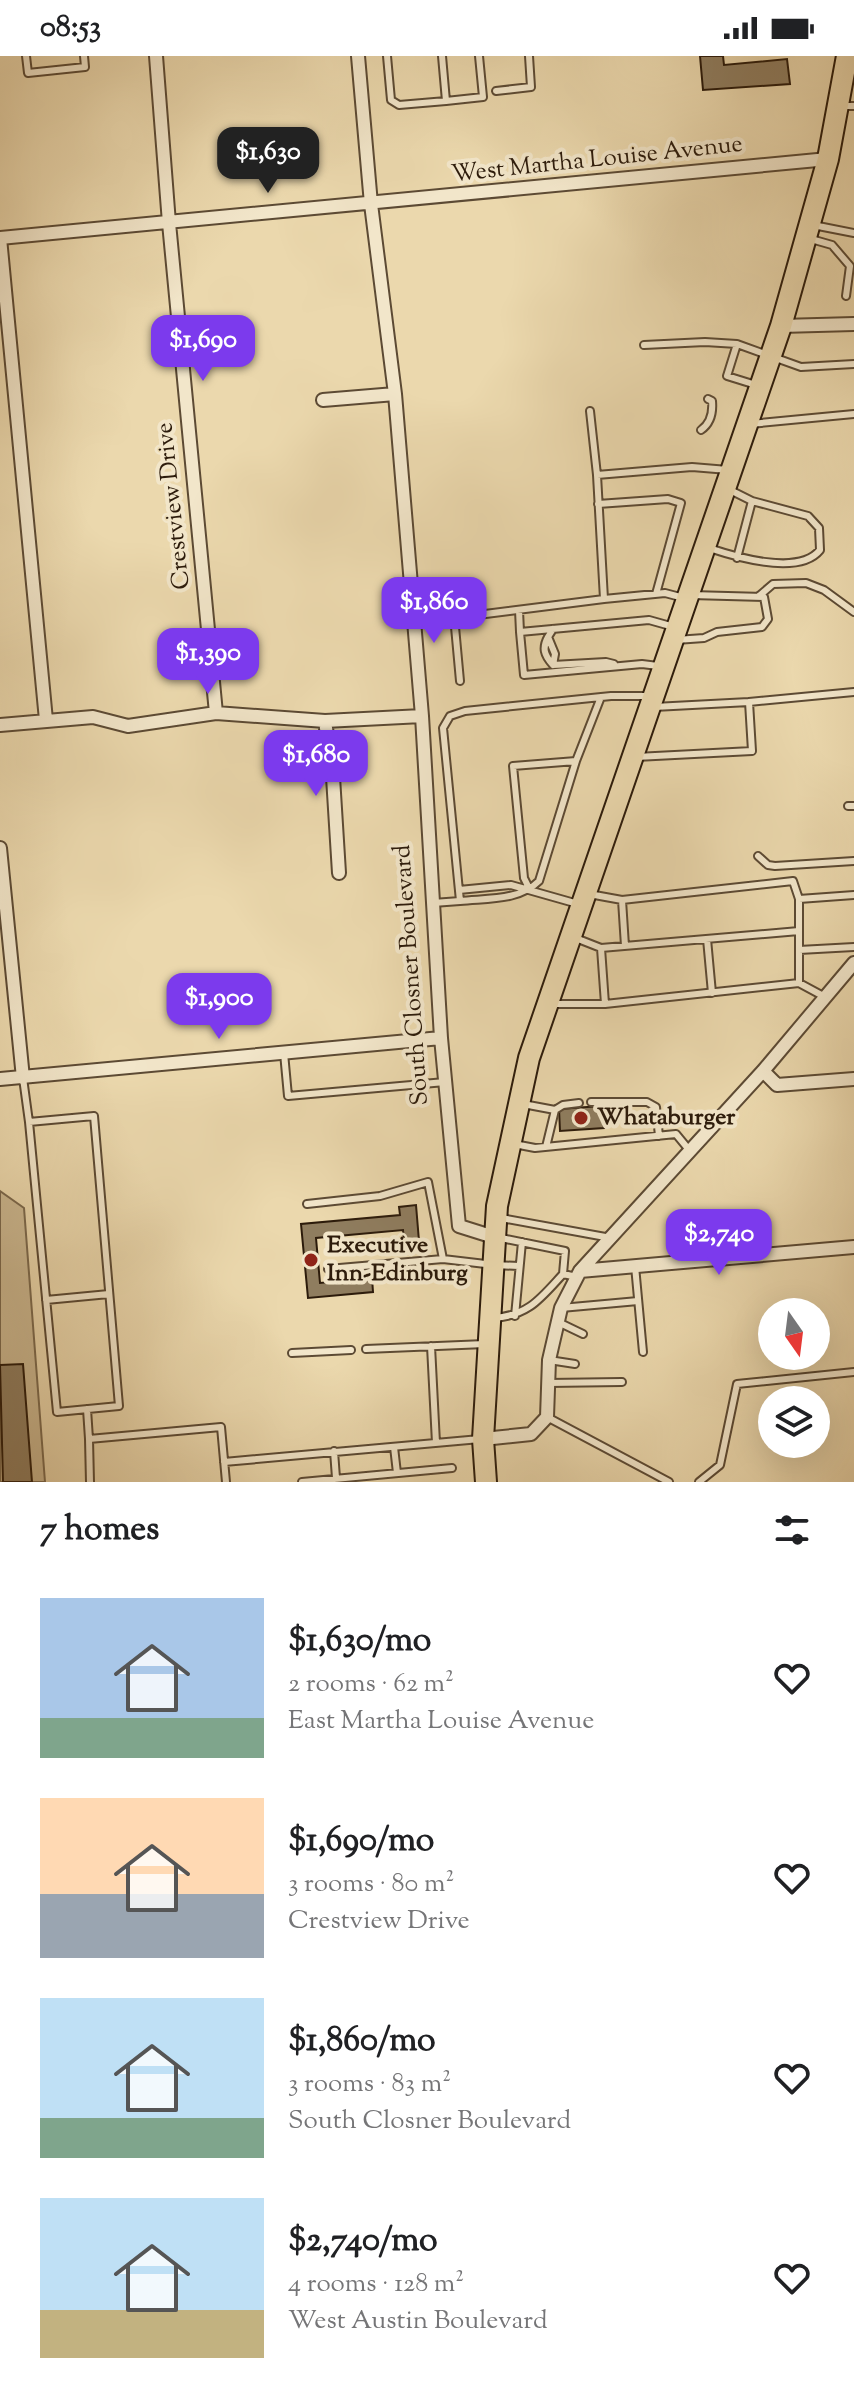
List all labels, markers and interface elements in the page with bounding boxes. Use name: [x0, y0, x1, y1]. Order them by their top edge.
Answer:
text: 08:53: [40, 7, 101, 50]
pin: $1,630: [203, 127, 333, 195]
street label: West Martha Louise Avenue: [450, 128, 744, 192]
text: $1,630: [235, 134, 301, 171]
pin: $1,690: [138, 315, 268, 383]
text: $1,690: [169, 322, 237, 359]
street label: Crestview Drive: [148, 421, 200, 591]
pin: $1,860: [369, 577, 499, 645]
text: $1,860: [400, 584, 468, 621]
pin: $1,390: [143, 628, 273, 696]
text: $1,390: [175, 635, 241, 672]
pin: $1,680: [251, 730, 381, 798]
text: $1,680: [282, 737, 350, 774]
street label: South Closner Boulevard: [386, 843, 438, 1107]
pin: $1,900: [154, 973, 284, 1041]
text: $1,900: [185, 980, 253, 1017]
place label: Whataburger: [597, 1101, 736, 1135]
marker: Whataburger: [572, 1109, 590, 1127]
pin: $2,740: [654, 1209, 784, 1277]
text: $2,740: [684, 1216, 754, 1253]
place label: Executive Inn-Edinburg: [327, 1229, 468, 1291]
marker: Executive Inn-Edinburg: [302, 1251, 320, 1269]
north arrow: [758, 1298, 830, 1370]
map controls: [758, 1298, 830, 1458]
button: layers: [758, 1386, 830, 1458]
text: 7 homes: [40, 1506, 159, 1555]
icon: filters: [770, 1508, 814, 1552]
text: $1,630/mo: [288, 1617, 431, 1666]
icon: home: [104, 1630, 200, 1726]
icon: heart: [770, 1656, 814, 1700]
text: 2 rooms · 62 m²: [288, 1666, 454, 1703]
text: East Martha Louise Avenue: [288, 1703, 594, 1740]
text: $1,690/mo: [288, 1817, 434, 1866]
icon: home: [104, 1830, 200, 1926]
icon: heart: [770, 1856, 814, 1900]
text: 3 rooms · 80 m²: [288, 1866, 454, 1903]
text: Crestview Drive: [288, 1903, 470, 1940]
text: $1,860/mo: [288, 2017, 436, 2066]
icon: home: [104, 2030, 200, 2126]
icon: heart: [770, 2056, 814, 2100]
text: 3 rooms · 83 m²: [288, 2066, 451, 2103]
text: South Closner Boulevard: [288, 2103, 571, 2140]
text: $2,740/mo: [288, 2217, 438, 2266]
icon: home: [104, 2230, 200, 2326]
icon: heart: [770, 2256, 814, 2300]
text: 4 rooms · 128 m²: [288, 2266, 464, 2303]
text: West Austin Boulevard: [288, 2303, 548, 2340]

